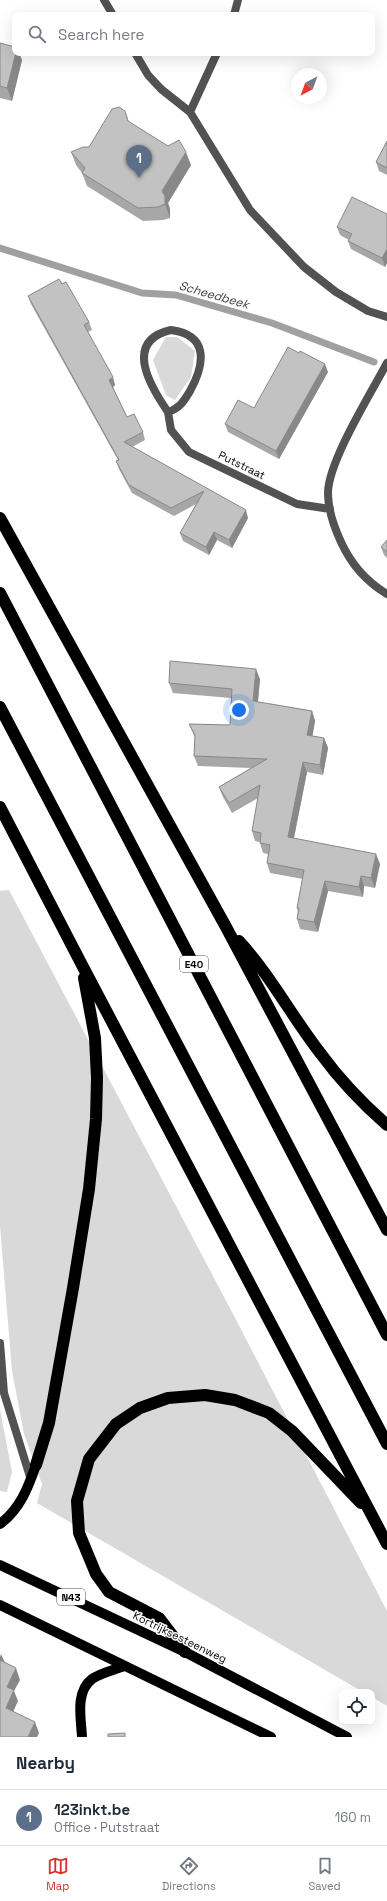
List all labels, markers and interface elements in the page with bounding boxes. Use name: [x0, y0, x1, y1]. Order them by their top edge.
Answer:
search box: [12, 12, 375, 56]
icon: search: [26, 23, 48, 45]
text: Search here: [58, 25, 144, 44]
north arrow: [291, 68, 327, 104]
pin: 1: [126, 145, 152, 178]
water label: Scheedbeek: [177, 277, 252, 313]
street label: Putstraat: [216, 448, 268, 482]
your location: [229, 700, 249, 720]
road number: E40: [180, 956, 208, 972]
road number: N43: [57, 1589, 85, 1605]
street label: Kortrijksesteenweg: [131, 1608, 229, 1666]
map controls: [339, 1689, 375, 1725]
button: locate: [339, 1689, 375, 1725]
text: Nearby: [16, 1752, 75, 1774]
text: 123inkt.be: [54, 1800, 130, 1819]
text: 1: [26, 1809, 32, 1826]
text: 160 m: [335, 1809, 371, 1826]
text: Office · Putstraat: [54, 1819, 160, 1836]
tab: Map: [46, 1855, 69, 1893]
tab: Directions: [162, 1855, 216, 1893]
tab: Saved: [309, 1855, 341, 1893]

